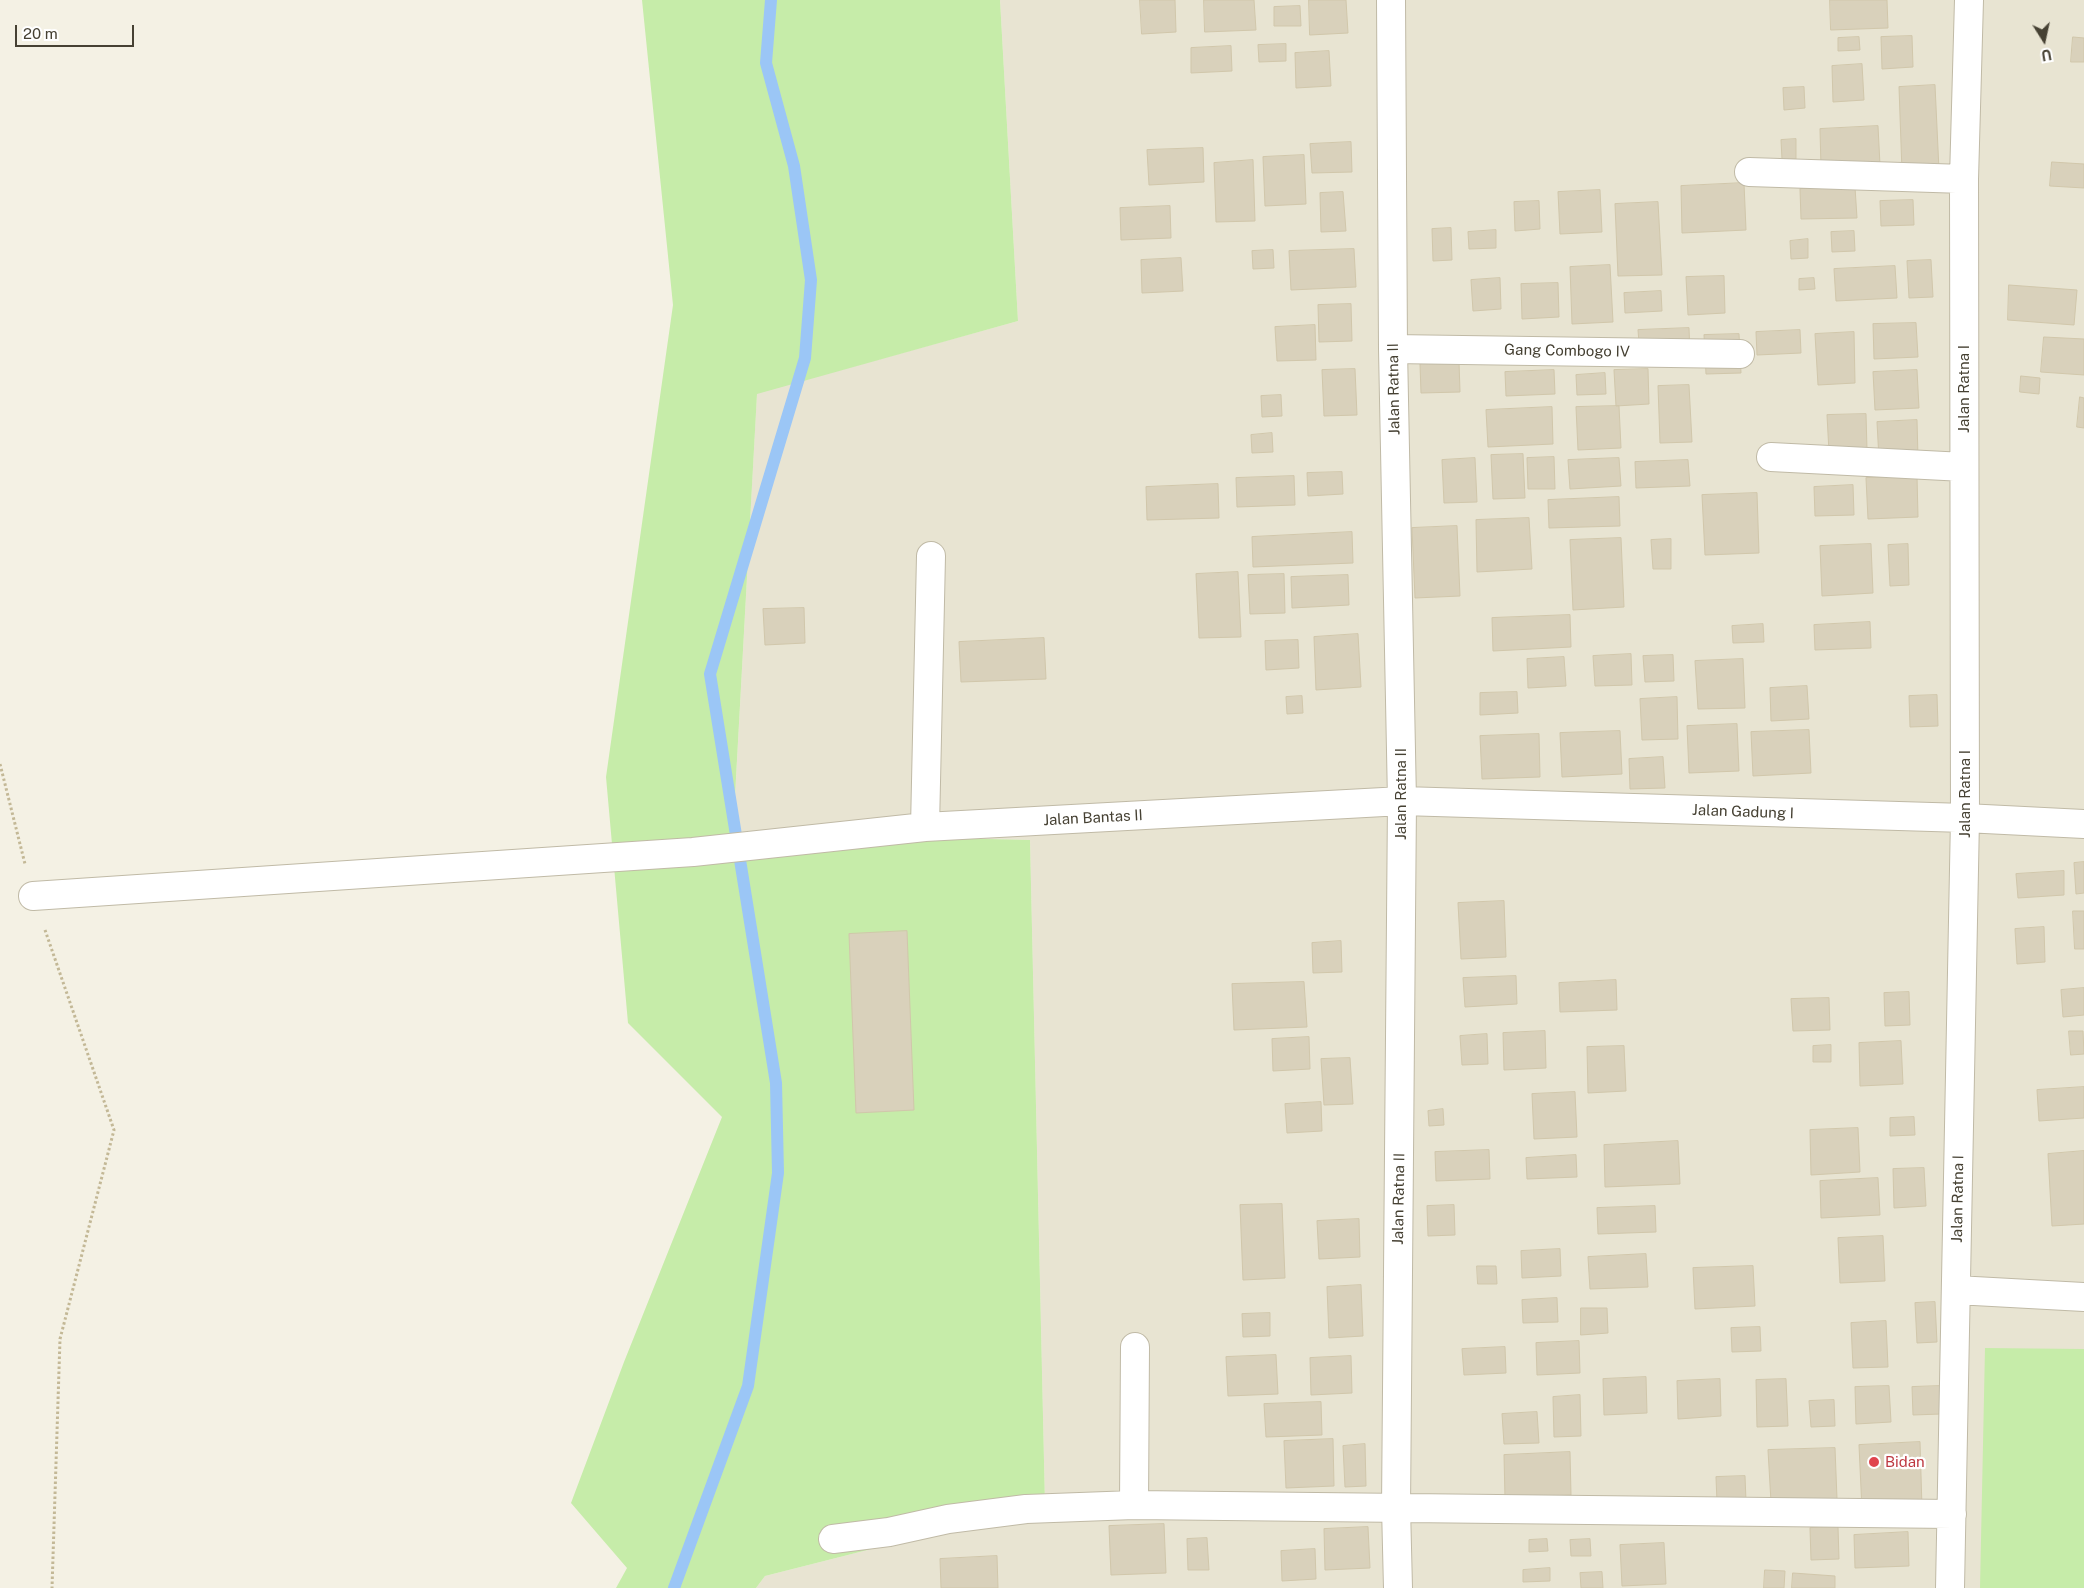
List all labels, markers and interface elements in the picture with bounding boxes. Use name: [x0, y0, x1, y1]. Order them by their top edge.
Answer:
scale bar: [18, 15, 136, 47]
north arrow: [2019, 15, 2069, 65]
text: 20 m: [23, 25, 58, 42]
text: U: [2040, 46, 2053, 64]
street label: Gang Combogo IV: [1504, 341, 1630, 361]
street label: Jalan Ratna II: [1384, 343, 1404, 435]
street label: Jalan Ratna I: [1955, 345, 1973, 433]
street label: Jalan Ratna II: [1392, 748, 1410, 840]
street label: Jalan Ratna I: [1956, 750, 1974, 838]
street label: Jalan Gadung I: [1692, 801, 1794, 823]
street label: Jalan Bantas II: [1043, 806, 1143, 830]
street label: Jalan Ratna II: [1389, 1153, 1409, 1245]
street label: Jalan Ratna I: [1948, 1155, 1968, 1243]
place label: Bidan: [1885, 1453, 1925, 1471]
marker: Bidan: [1867, 1455, 1881, 1469]

